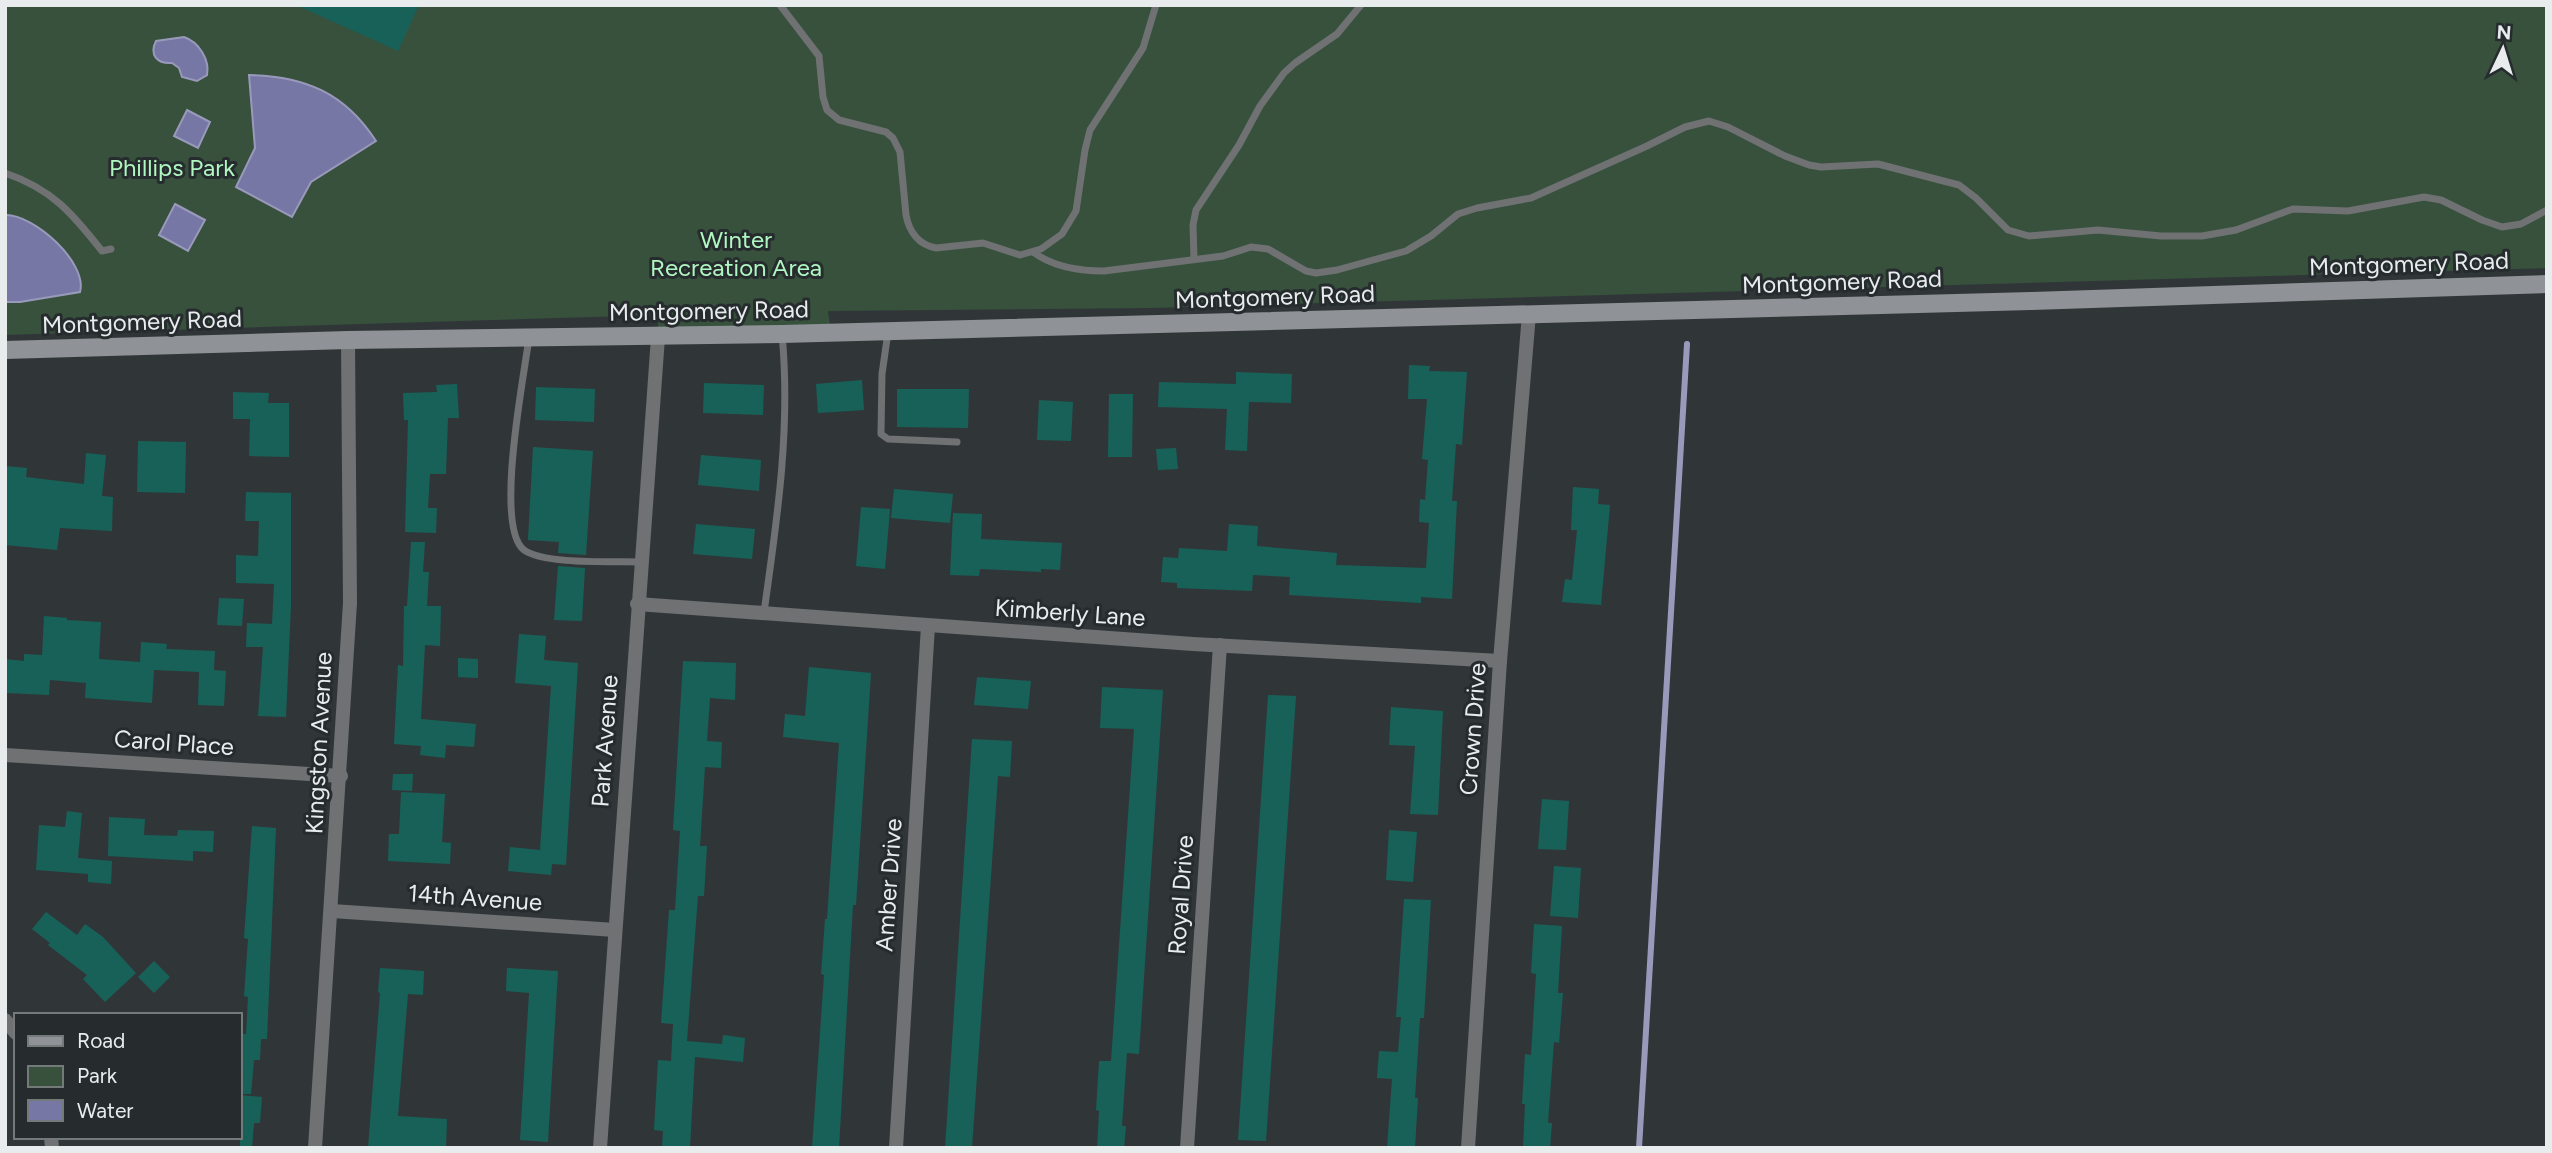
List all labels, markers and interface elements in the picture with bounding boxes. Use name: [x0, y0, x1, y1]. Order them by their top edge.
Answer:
north arrow: [2468, 14, 2538, 84]
text: N: [2496, 21, 2512, 45]
park label: Phillips Park: [109, 153, 235, 182]
park label: Winter Recreation Area: [650, 225, 822, 282]
street label: Montgomery Road: [2308, 246, 2509, 281]
street label: Montgomery Road: [1741, 264, 1942, 299]
street label: Montgomery Road: [1174, 279, 1375, 314]
street label: Montgomery Road: [609, 294, 809, 327]
street label: Montgomery Road: [41, 304, 242, 339]
street label: Kimberly Lane: [994, 593, 1146, 632]
street label: Kingston Avenue: [299, 651, 338, 835]
street label: Crown Drive: [1453, 662, 1492, 796]
street label: Park Avenue: [585, 674, 624, 808]
street label: Carol Place: [113, 724, 235, 761]
street label: Amber Drive: [869, 817, 908, 953]
street label: Royal Drive: [1162, 834, 1199, 956]
street label: 14th Avenue: [407, 878, 543, 917]
legend: [14, 1013, 242, 1139]
text: Road: [77, 1028, 125, 1053]
text: Park: [77, 1063, 118, 1088]
text: Water: [77, 1098, 133, 1123]

